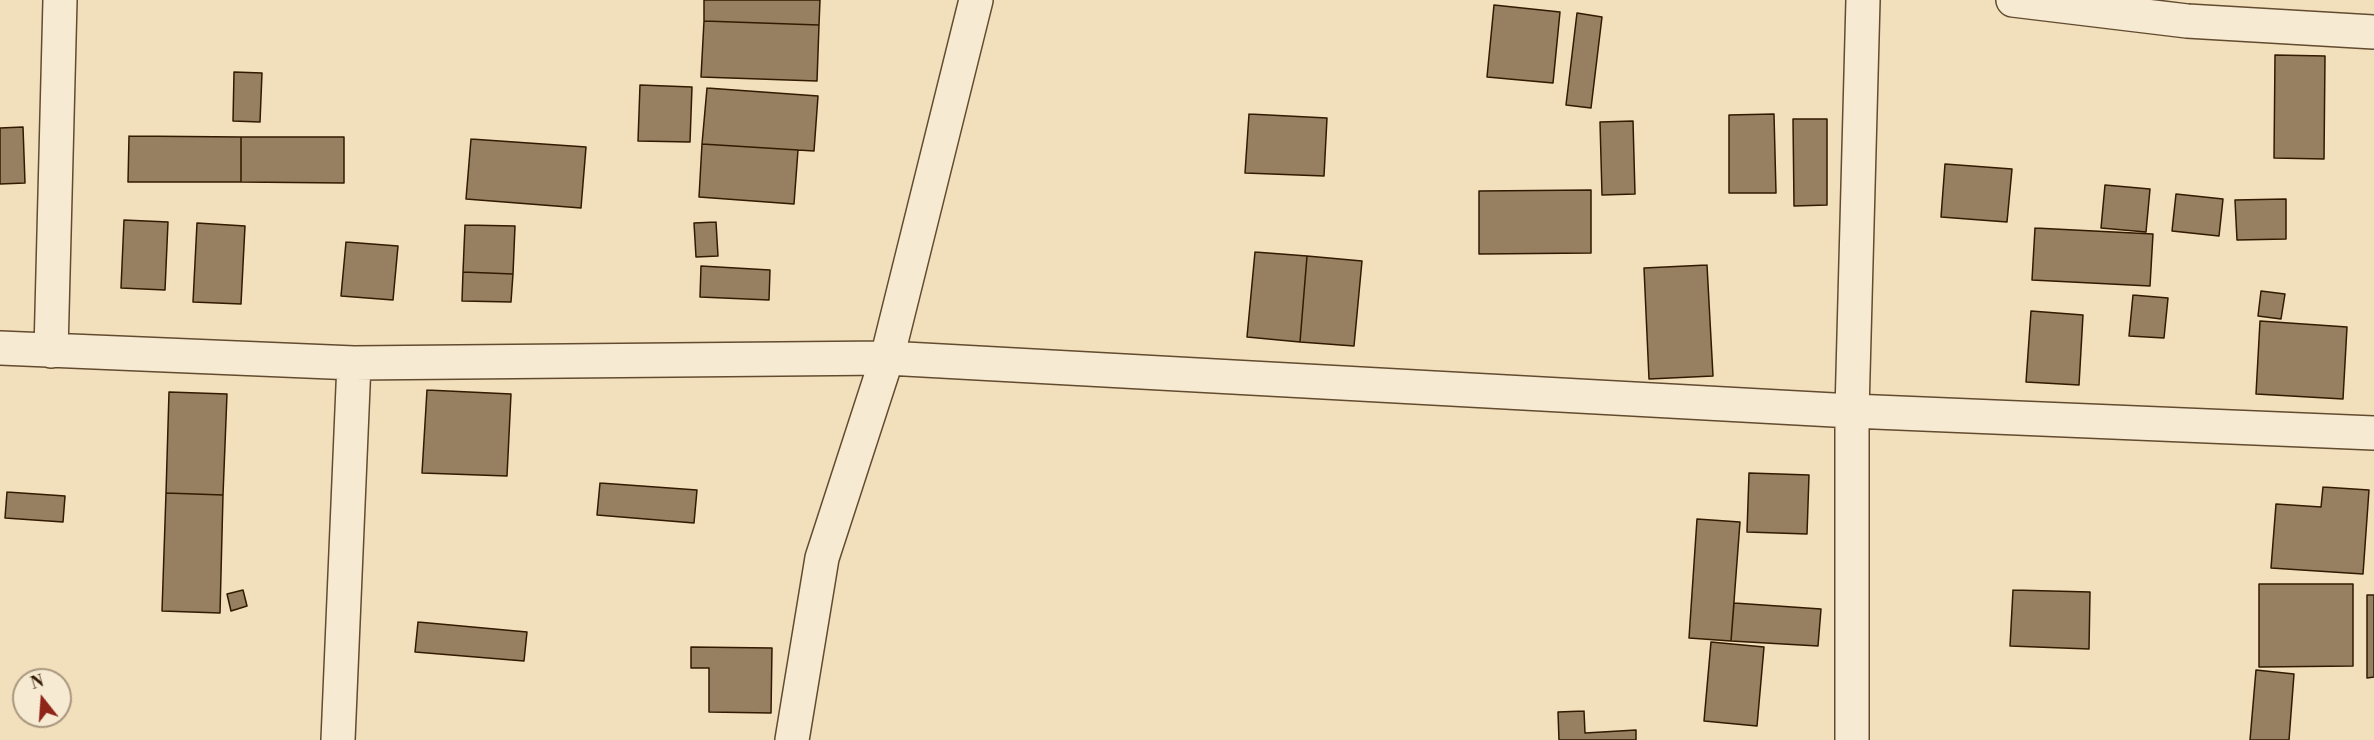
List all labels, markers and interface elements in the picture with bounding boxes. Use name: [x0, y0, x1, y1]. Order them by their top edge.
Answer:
north arrow: [12, 668, 72, 728]
text: N: [28, 671, 46, 694]

